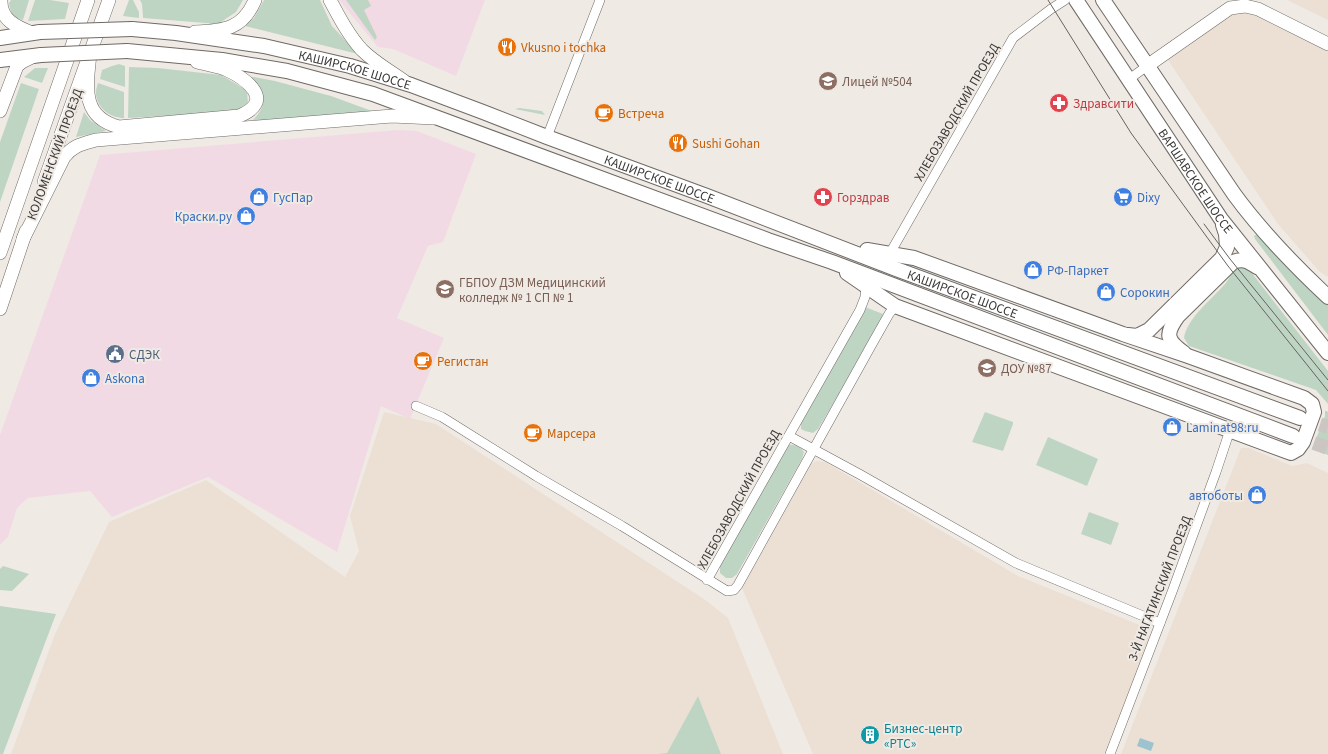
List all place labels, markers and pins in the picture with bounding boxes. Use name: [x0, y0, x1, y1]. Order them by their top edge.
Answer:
restaurant icon: Vkusno i tochka: [496, 36, 518, 58]
place label: Vkusno i tochka: [521, 39, 606, 57]
school or university icon: Лицей №504: [817, 70, 839, 92]
place label: Лицей №504: [842, 73, 913, 91]
pharmacy icon: Здравсити: [1048, 92, 1070, 114]
place label: Здравсити: [1073, 95, 1134, 113]
cafe icon: Встреча: [593, 102, 615, 124]
place label: Встреча: [618, 105, 664, 123]
restaurant icon: Sushi Gohan: [667, 132, 689, 154]
place label: Sushi Gohan: [692, 135, 760, 153]
shop icon: ГусПар: [248, 186, 270, 208]
pharmacy icon: Горздрав: [812, 186, 834, 208]
supermarket icon: Dixy: [1112, 186, 1134, 208]
place label: ГусПар: [273, 189, 313, 207]
place label: Горздрав: [837, 189, 890, 207]
place label: Dixy: [1137, 189, 1160, 207]
shop icon: Краски.ру: [235, 205, 257, 227]
place label: Краски.ру: [175, 208, 232, 226]
shop icon: РФ-Паркет: [1022, 259, 1044, 281]
place label: РФ-Паркет: [1047, 262, 1109, 280]
place label: ГБПОУ ДЗМ Медицинский колледж № 1 СП № 1: [459, 274, 606, 307]
school or university icon: ГБПОУ ДЗМ Медицинский колледж № 1 СП № 1: [434, 278, 456, 300]
shop icon: Сорокин: [1095, 281, 1117, 303]
place label: Сорокин: [1120, 284, 1170, 302]
public building icon: СДЭК: [104, 343, 126, 365]
place label: СДЭК: [129, 346, 160, 364]
cafe icon: Регистан: [412, 350, 434, 372]
place label: Регистан: [437, 353, 489, 371]
school or university icon: ДОУ №87: [976, 357, 998, 379]
place label: ДОУ №87: [1001, 360, 1052, 378]
shop icon: Askona: [80, 367, 102, 389]
place label: Askona: [105, 370, 145, 388]
shop icon: Laminat98.ru: [1161, 416, 1183, 438]
place label: Laminat98.ru: [1186, 419, 1258, 437]
cafe icon: Марсера: [522, 422, 544, 444]
place label: Марсера: [547, 425, 596, 443]
shop icon: автоботы: [1246, 484, 1268, 506]
place label: автоботы: [1189, 487, 1243, 505]
place label: Бизнес-центр «РТС»: [884, 720, 962, 753]
building icon: Бизнес-центр «РТС»: [859, 724, 881, 746]

